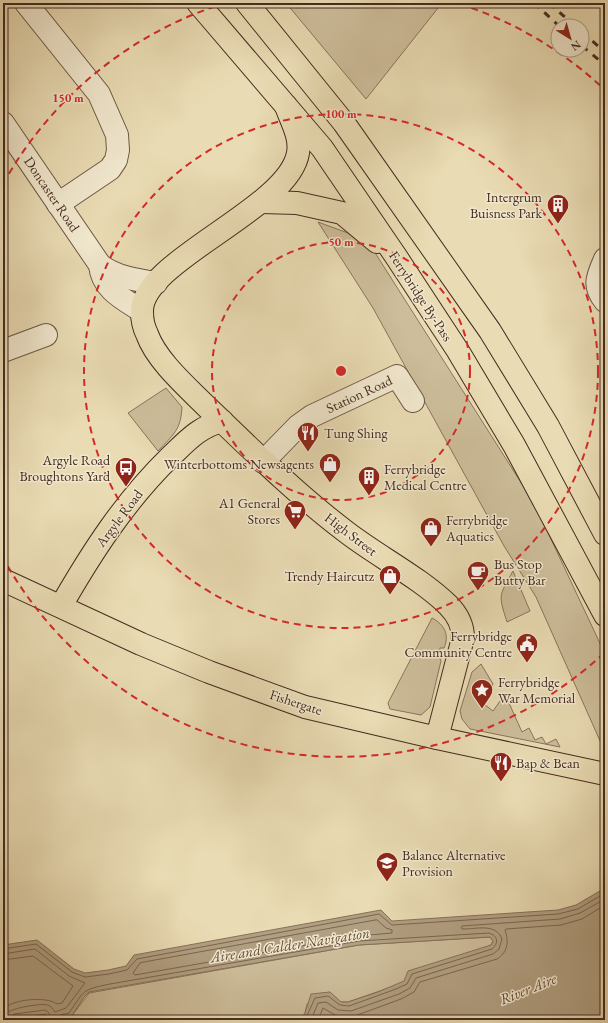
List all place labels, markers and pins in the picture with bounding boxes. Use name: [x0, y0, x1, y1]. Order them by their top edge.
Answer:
place label: Intergrum Buisness Park: [470, 188, 542, 222]
building icon: Intergrum Buisness Park: [545, 192, 571, 225]
centre of rings: [334, 364, 348, 378]
restaurant icon: Tung Shing: [295, 420, 321, 453]
place label: Tung Shing: [324, 424, 389, 442]
place label: Argyle Road Broughtons Yard: [19, 451, 111, 485]
shop icon: Winterbottoms Newsagents: [317, 451, 343, 484]
bus stop icon: Argyle Road Broughtons Yard: [113, 455, 139, 488]
place label: Winterbottoms Newsagents: [164, 455, 314, 473]
place label: Ferrybridge Medical Centre: [384, 460, 467, 494]
building icon: Ferrybridge Medical Centre: [356, 464, 382, 497]
place label: A1 General Stores: [218, 494, 281, 528]
supermarket icon: A1 General Stores: [282, 498, 308, 531]
place label: Ferrybridge Aquatics: [445, 511, 508, 545]
shop icon: Ferrybridge Aquatics: [418, 515, 444, 548]
place label: Bus Stop Butty Bar: [494, 555, 546, 589]
cafe icon: Bus Stop Butty Bar: [465, 559, 491, 592]
shop icon: Trendy Haircutz: [377, 563, 403, 596]
place label: Trendy Haircutz: [285, 567, 375, 585]
place label: Ferrybridge Community Centre: [404, 627, 513, 661]
public building icon: Ferrybridge Community Centre: [514, 631, 540, 664]
place label: Ferrybridge War Memorial: [498, 673, 576, 707]
place icon: Ferrybridge War Memorial: [469, 677, 495, 710]
restaurant icon: Bap & Bean: [488, 750, 514, 783]
place label: Bap & Bean: [516, 754, 581, 772]
place label: Balance Alternative Provision: [402, 846, 506, 880]
school or university icon: Balance Alternative Provision: [374, 850, 400, 883]

